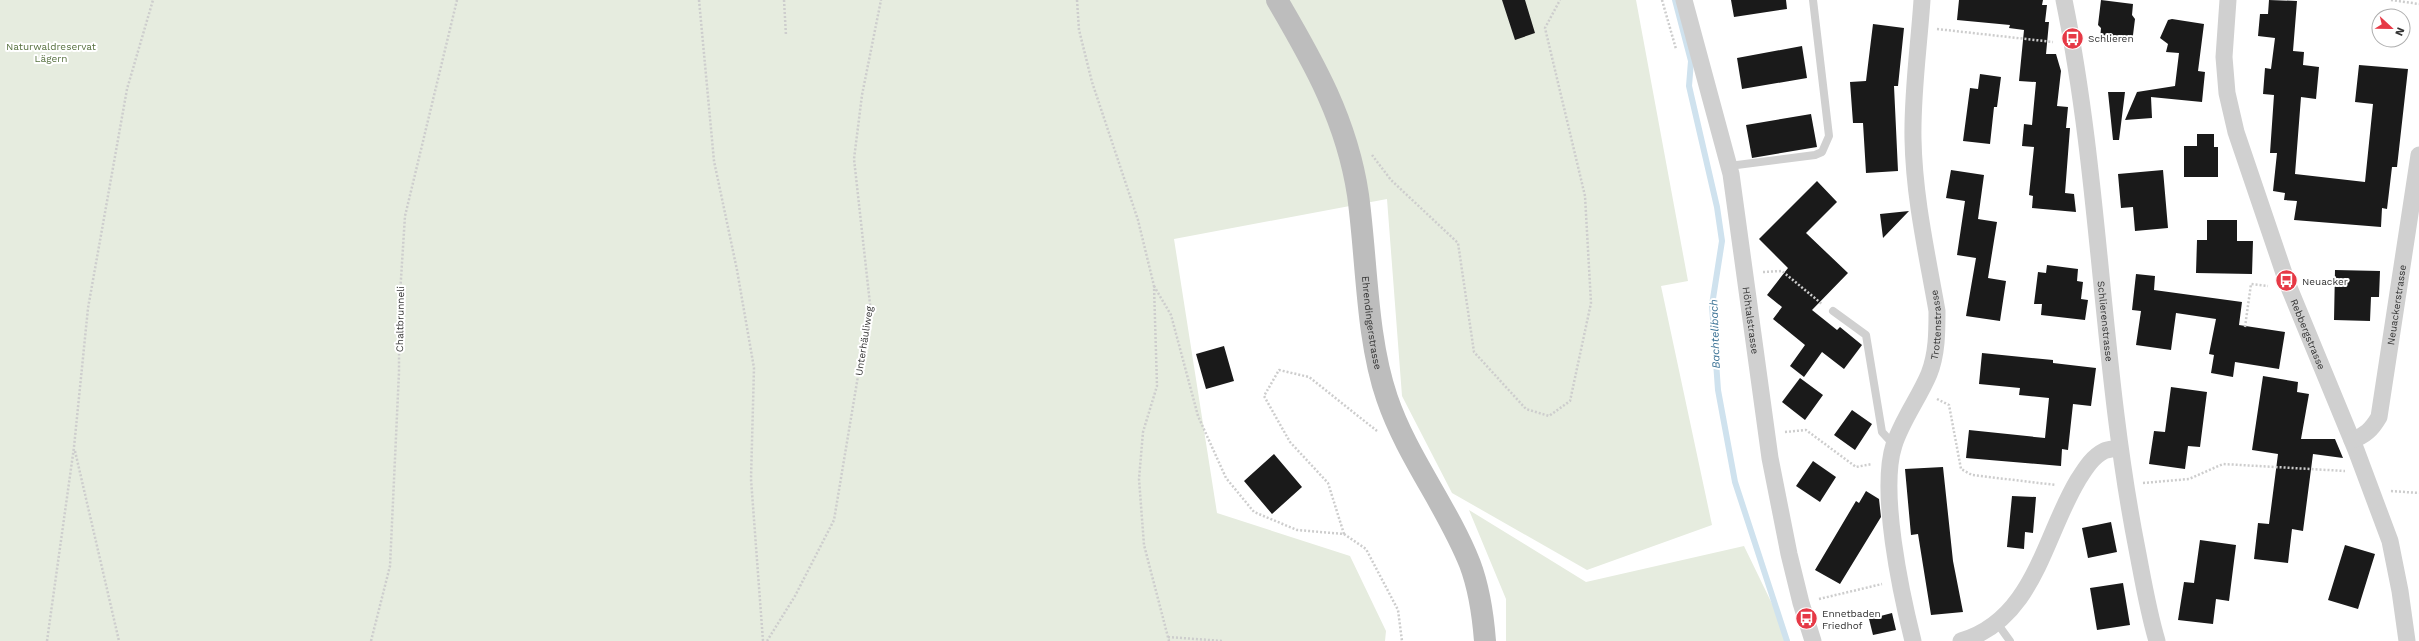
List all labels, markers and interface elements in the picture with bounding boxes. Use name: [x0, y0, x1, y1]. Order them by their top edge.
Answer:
north arrow: [2371, 8, 2411, 48]
bus stop icon: Schlieren: [2059, 25, 2085, 51]
text: N: [2392, 25, 2407, 38]
place label: Schlieren: [2088, 33, 2134, 44]
park label: Naturwaldreservat Lägern: [6, 41, 97, 64]
street label: Neuackerstrasse: [2385, 264, 2408, 346]
bus stop icon: Neuacker: [2273, 268, 2299, 294]
street label: Ehrendingerstrasse: [1360, 275, 1384, 371]
place label: Neuacker: [2302, 276, 2348, 287]
street label: Schlierenstrasse: [2096, 280, 2115, 362]
street label: Chaltbrunneli: [394, 286, 406, 352]
street label: Höhtalstrasse: [1741, 286, 1761, 355]
street label: Trottenstrasse: [1928, 289, 1943, 361]
street label: Rebbergstrasse: [2289, 297, 2328, 371]
water label: Bachtelibach: [1707, 299, 1723, 369]
street label: Unterhäuliweg: [853, 305, 875, 377]
bus stop icon: Ennetbaden Friedhof: [1793, 606, 1819, 632]
place label: Ennetbaden Friedhof: [1822, 608, 1881, 631]

